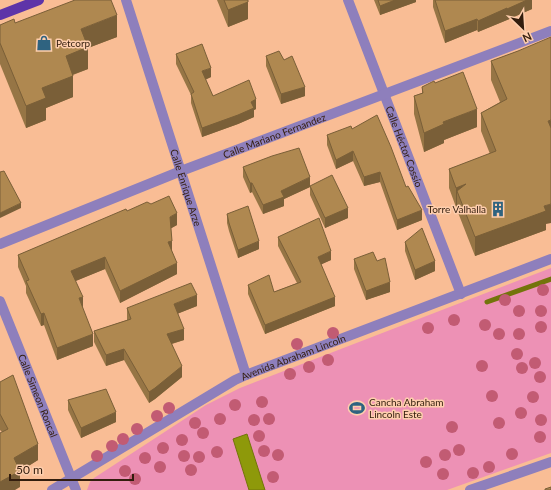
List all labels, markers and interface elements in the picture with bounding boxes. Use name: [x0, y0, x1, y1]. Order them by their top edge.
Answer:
north arrow: [503, 8, 543, 48]
text: N: [521, 30, 534, 45]
shop icon: Petcorp: [35, 34, 53, 52]
place label: Petcorp: [56, 37, 91, 49]
street label: Calle Héctor Cossío: [383, 104, 425, 189]
street label: Calle Mariano Fernandez: [221, 111, 328, 161]
street label: Calle Enrique Arze: [168, 148, 204, 228]
building icon: Torre Valhalla: [489, 200, 507, 218]
place label: Torre Valhalla: [427, 203, 486, 215]
street label: Avenida Abraham Lincoln: [239, 332, 347, 383]
street label: Calle Simeon Roncal: [16, 352, 60, 439]
place label: Cancha Abraham Lincoln Este: [369, 396, 443, 420]
sports icon: Cancha Abraham Lincoln Este: [348, 399, 366, 417]
scale bar: [10, 456, 133, 482]
text: 50 m: [16, 462, 43, 477]

